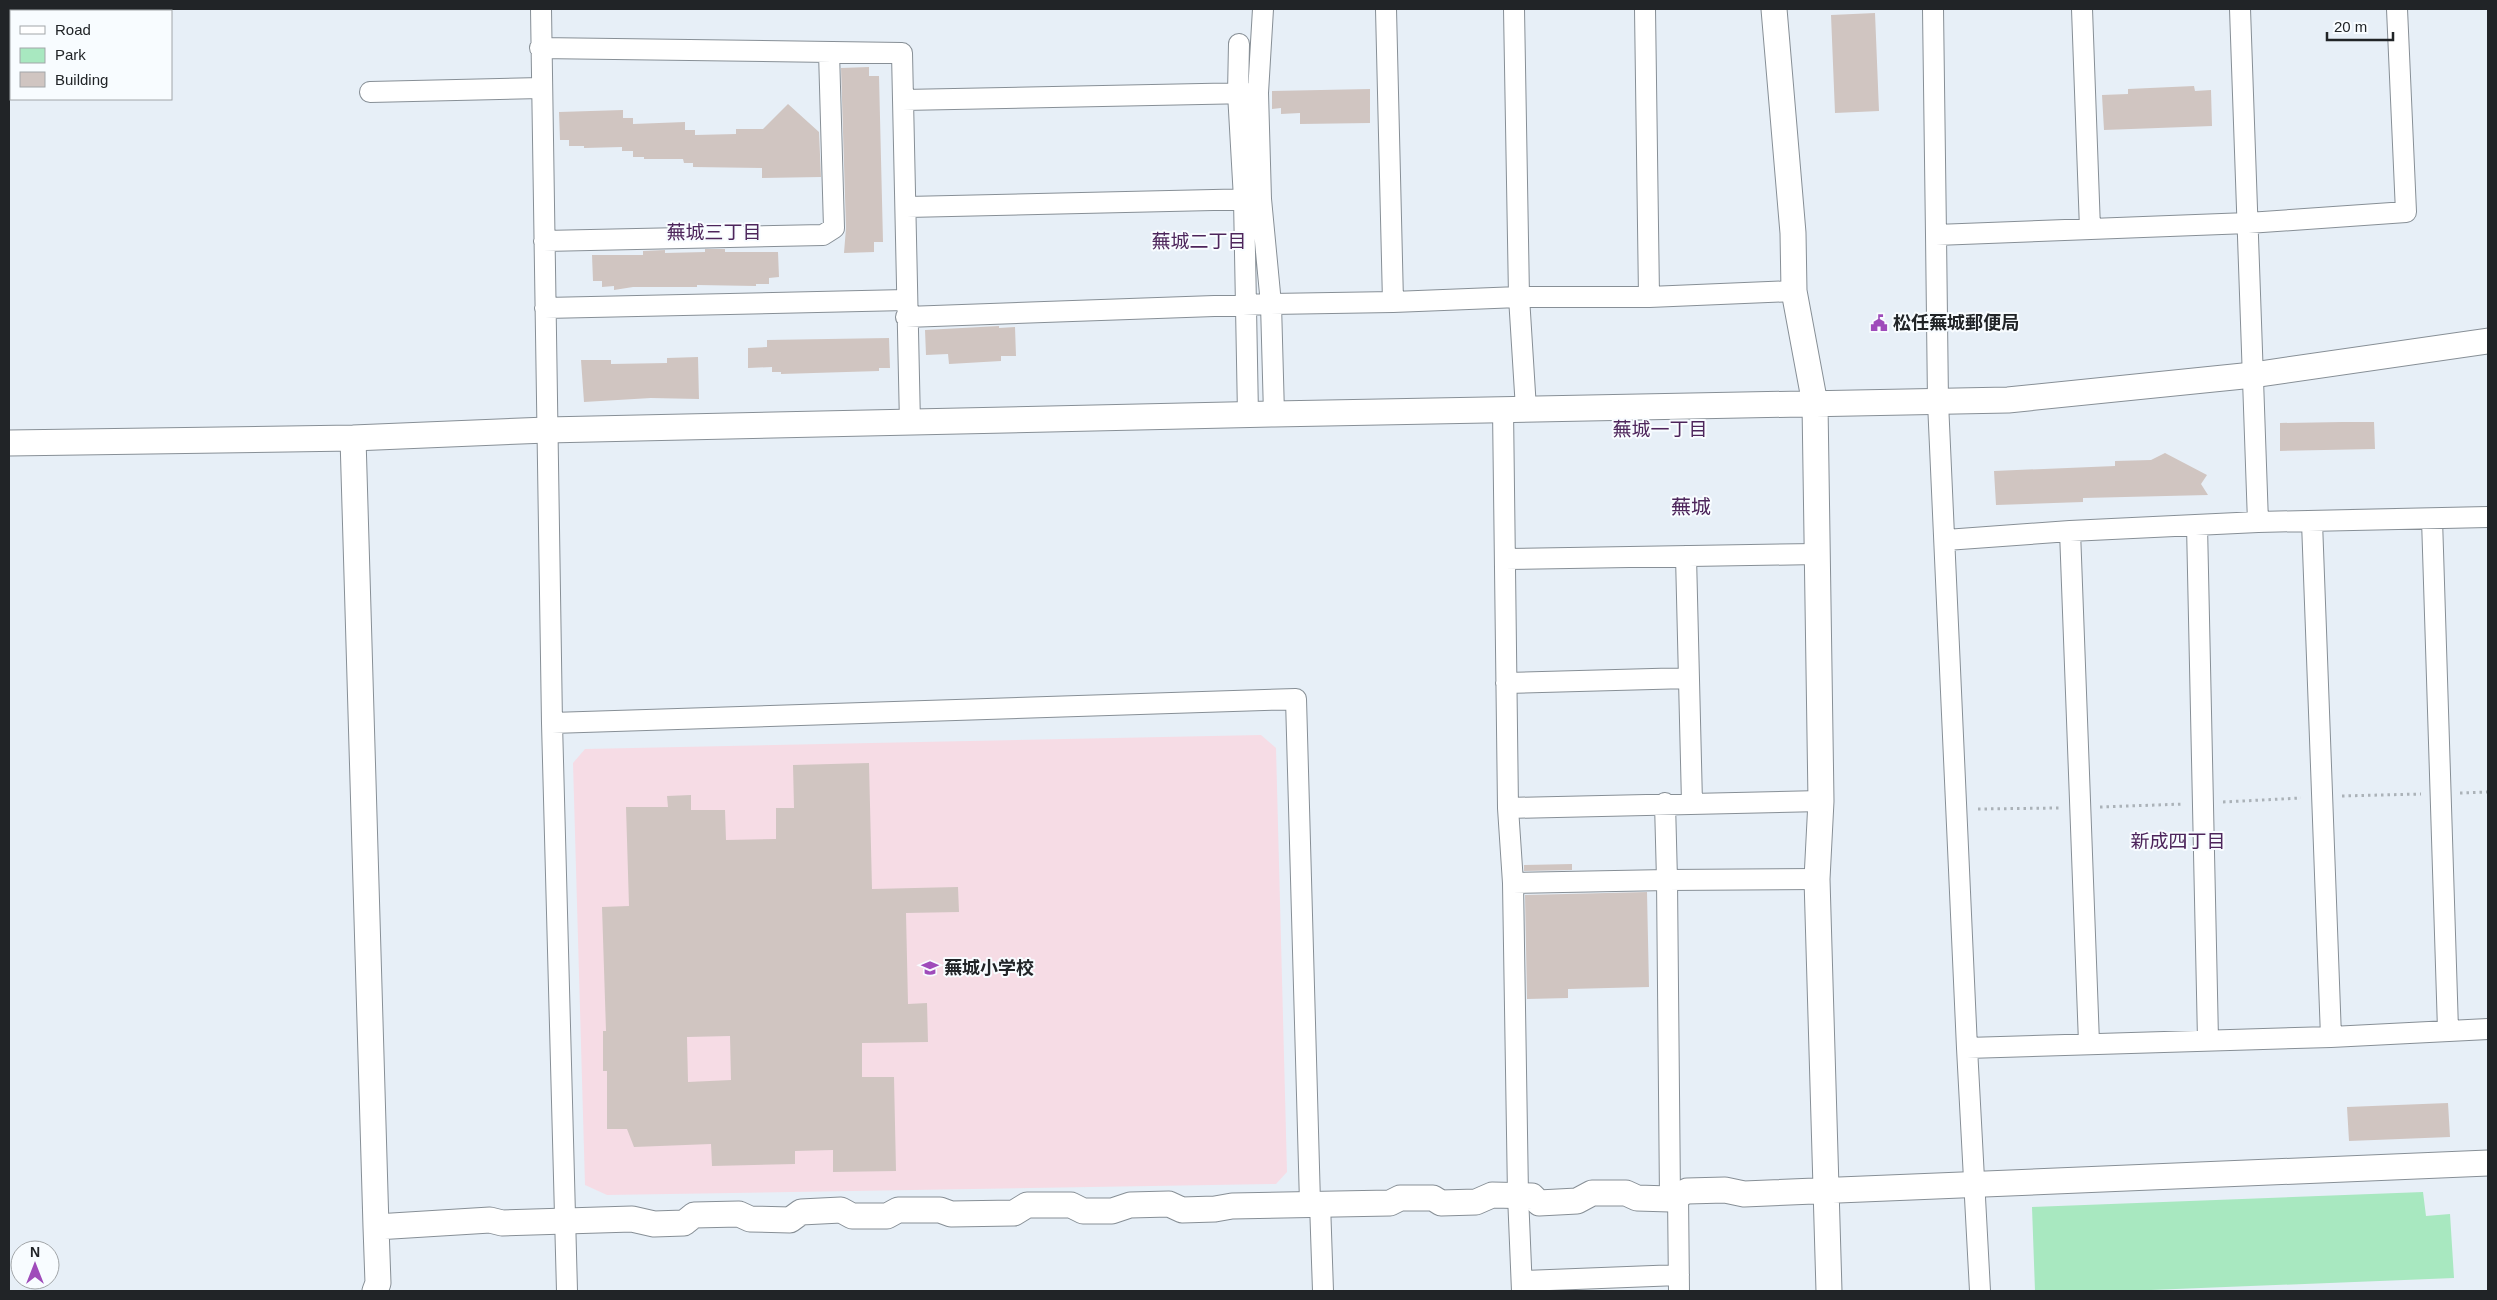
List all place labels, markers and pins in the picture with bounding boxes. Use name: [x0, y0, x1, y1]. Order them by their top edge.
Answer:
public building icon: 松任蕪城郵便局: [1869, 313, 1889, 333]
place label: 松任蕪城郵便局: [1893, 313, 2019, 333]
school or university icon: 蕪城小学校: [920, 958, 940, 978]
place label: 蕪城小学校: [944, 958, 1034, 978]

